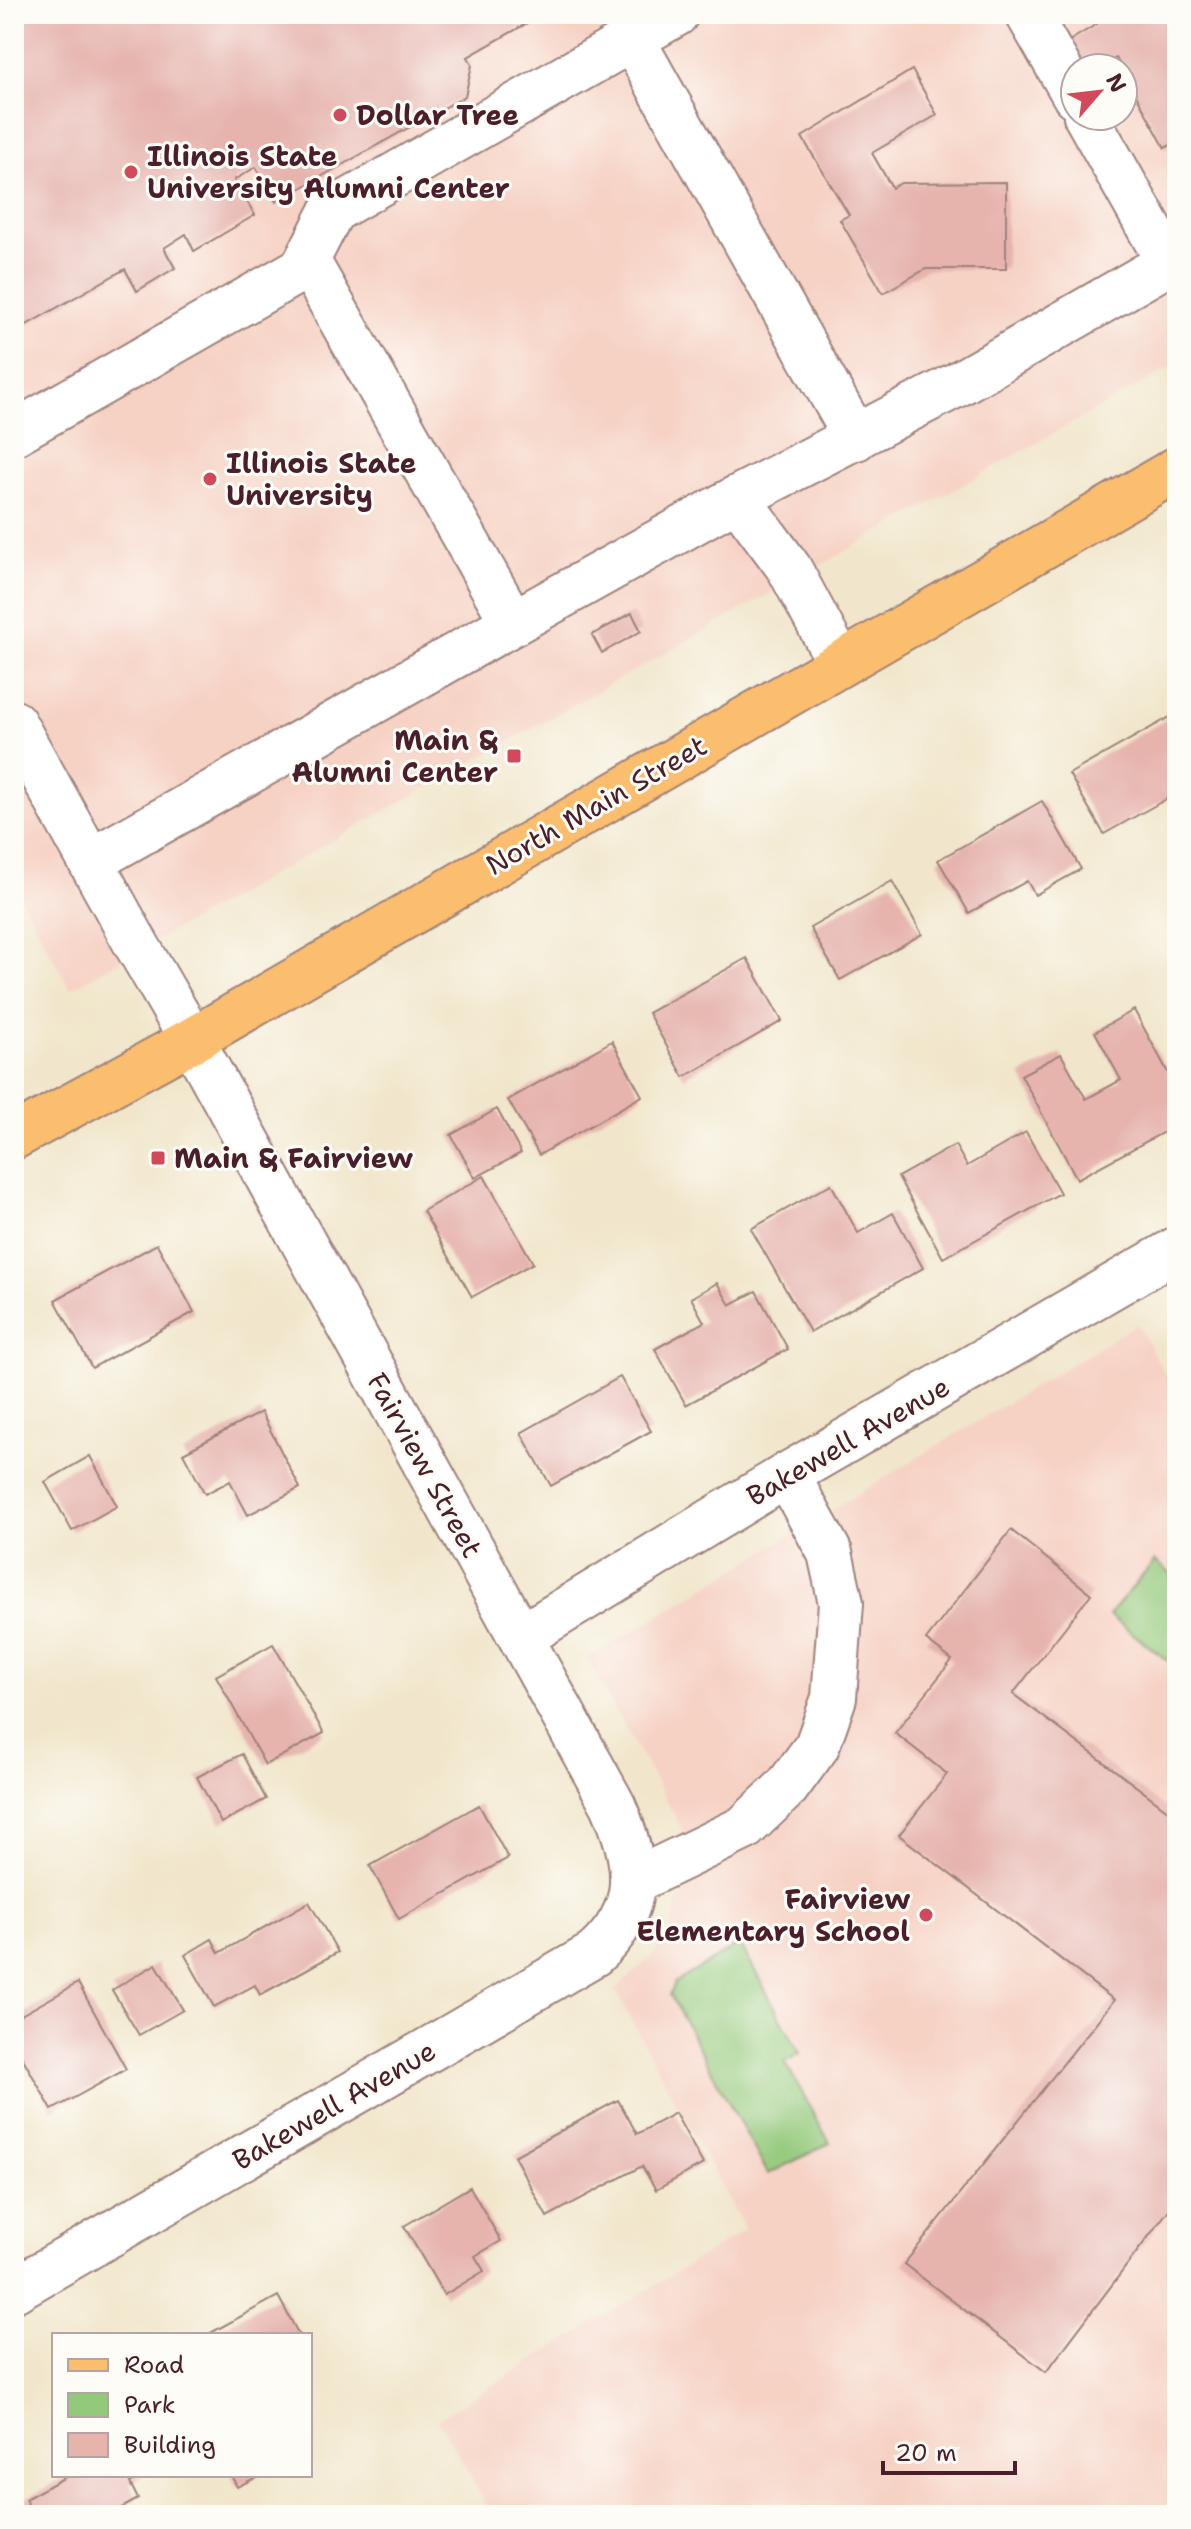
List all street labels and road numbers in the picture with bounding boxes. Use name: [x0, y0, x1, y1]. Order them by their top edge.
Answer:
street label: North Main Street: [478, 726, 714, 884]
street label: Fairview Street: [358, 1366, 492, 1564]
street label: Bakewell Avenue: [739, 1367, 957, 1515]
street label: Bakewell Avenue: [225, 2031, 443, 2179]

